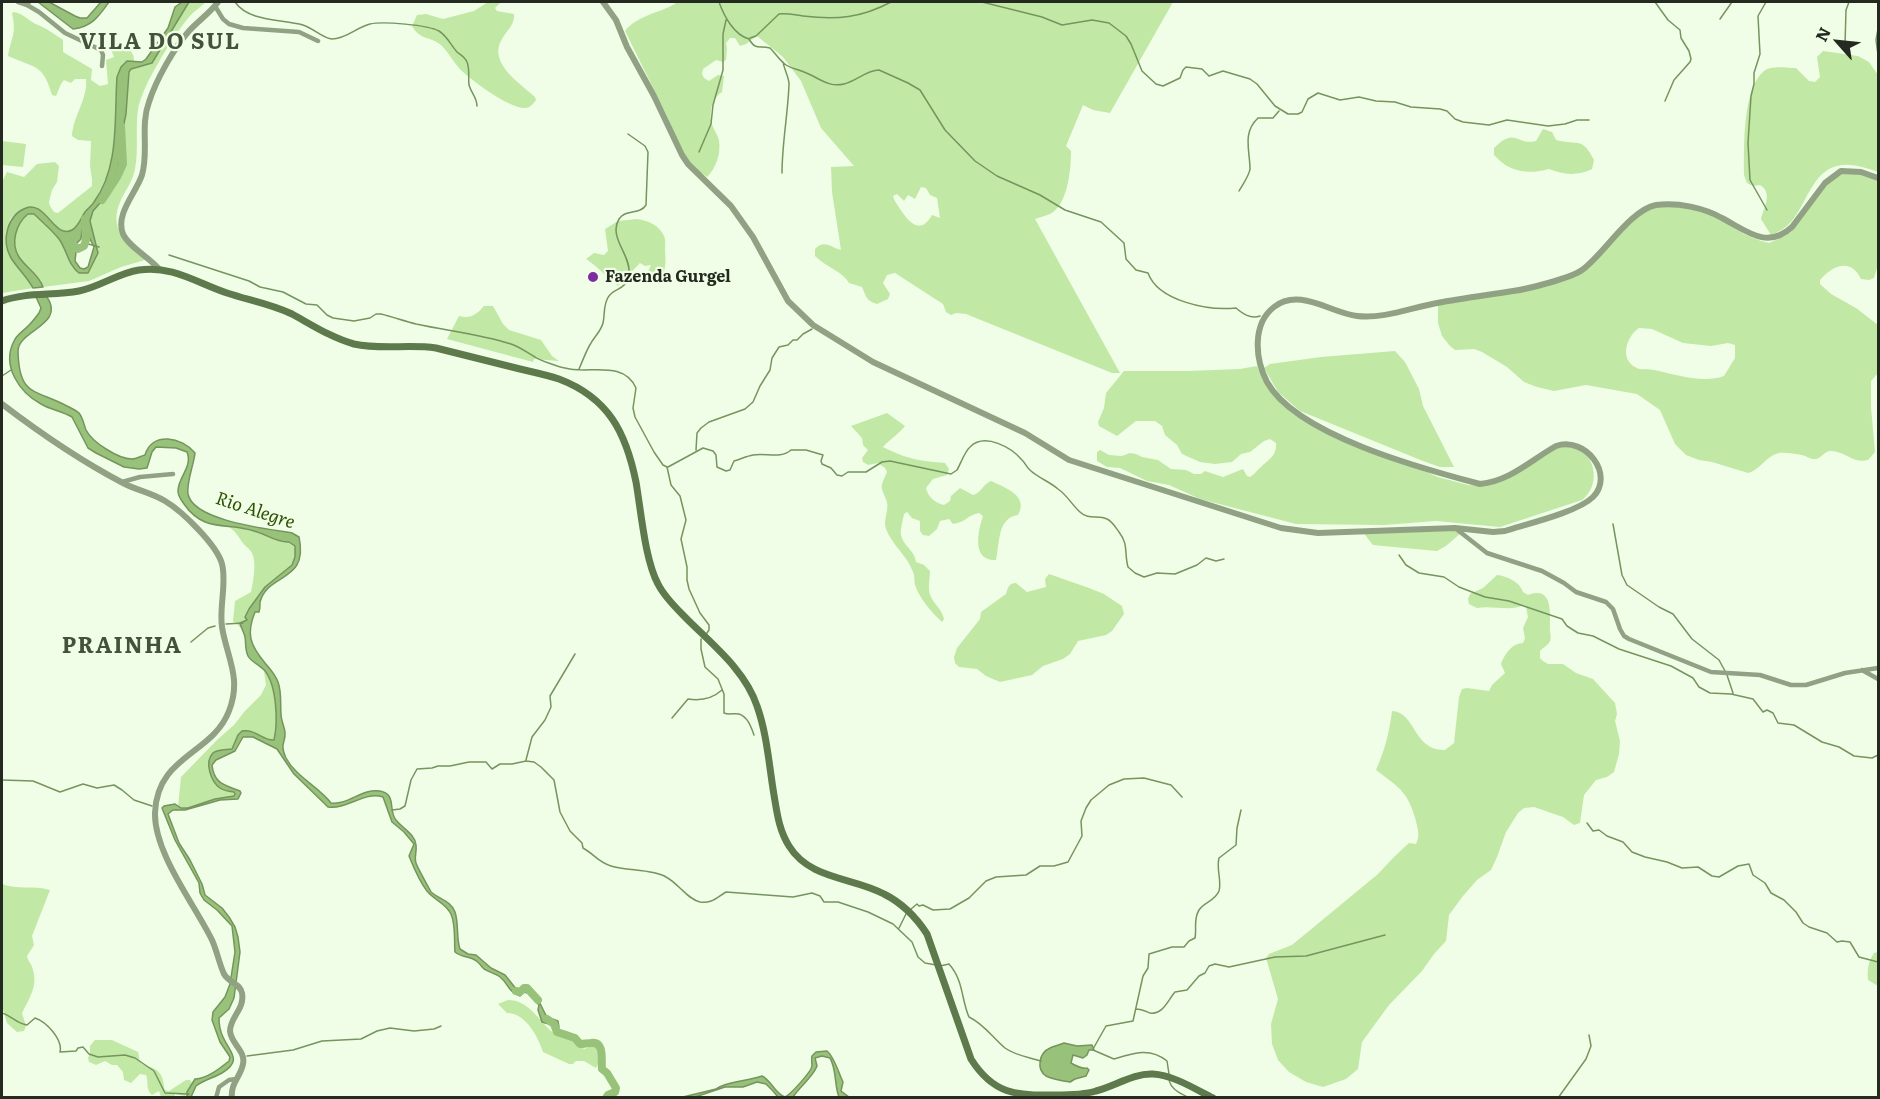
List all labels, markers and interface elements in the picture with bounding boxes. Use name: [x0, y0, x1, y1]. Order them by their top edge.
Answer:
north arrow: [1808, 12, 1868, 72]
text: N: [1808, 22, 1836, 45]
district label: VILA DO SUL: [79, 30, 241, 56]
place label: Fazenda Gurgel: [605, 267, 731, 287]
marker: Fazenda Gurgel: [586, 270, 600, 284]
water label: Rio Alegre: [213, 488, 297, 534]
district label: PRAINHA: [62, 634, 182, 660]

